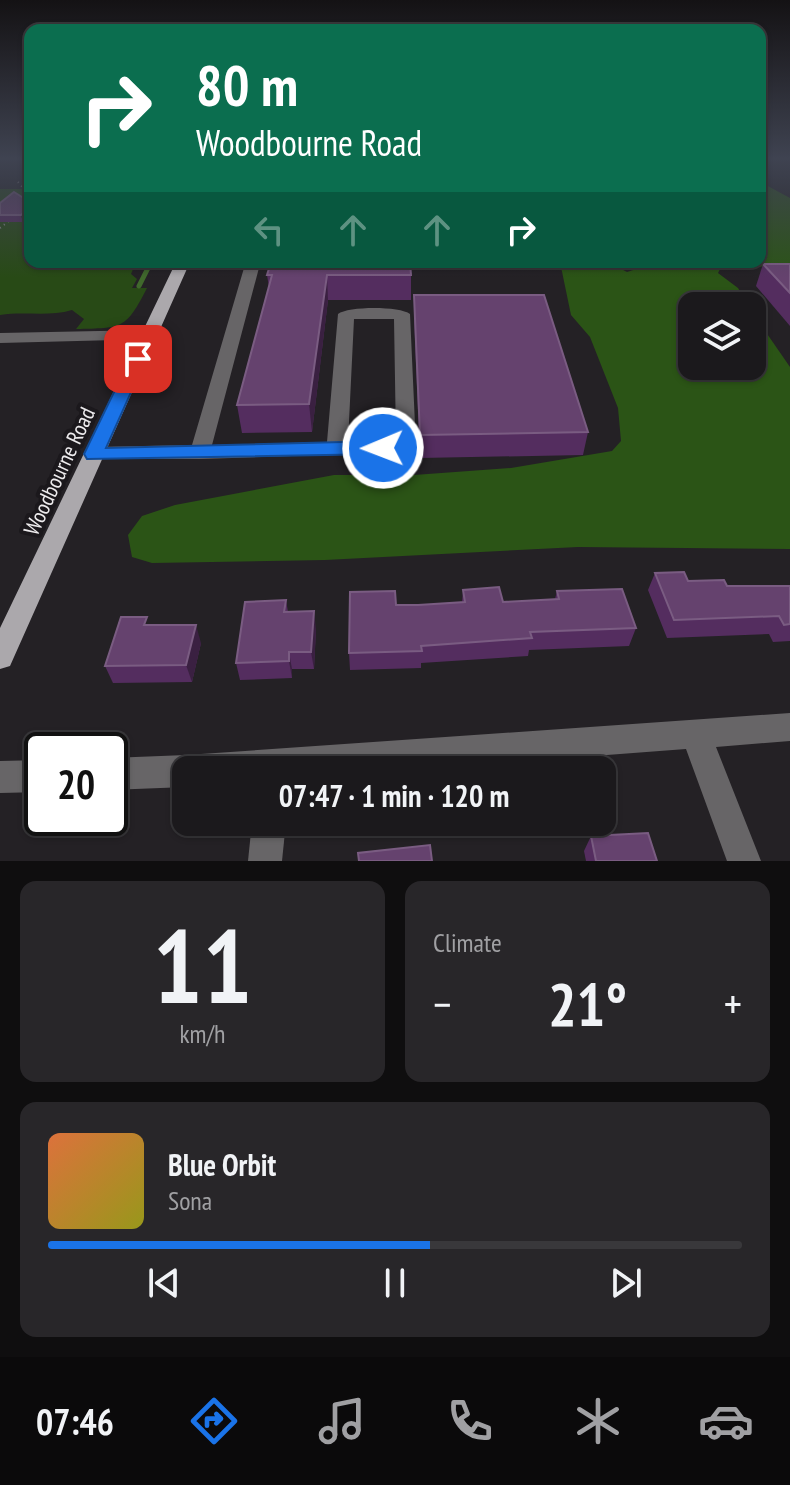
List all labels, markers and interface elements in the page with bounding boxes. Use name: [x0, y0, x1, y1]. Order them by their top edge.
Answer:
text: 80 m: [196, 49, 298, 121]
icon: right: [64, 56, 168, 160]
text: Woodbourne Road: [196, 119, 422, 166]
icon: left: [247, 208, 291, 252]
icon: ahead: [331, 208, 375, 252]
icon: ahead: [415, 208, 459, 252]
icon: right: [499, 208, 543, 252]
map controls: [678, 292, 766, 380]
button: layers: [678, 292, 766, 380]
pin: [104, 325, 172, 393]
icon: arrive: [116, 337, 160, 381]
street label: Woodbourne Road: [17, 402, 101, 540]
position arrow: [341, 406, 425, 490]
speed limit sign: 20: [24, 732, 128, 836]
text: 07:47 · 1 min · 120 m: [279, 776, 509, 815]
text: 11: [153, 897, 252, 1032]
text: Climate: [433, 926, 502, 959]
text: 21°: [548, 965, 627, 1043]
text: −: [433, 975, 451, 1032]
text: +: [724, 975, 742, 1032]
text: km/h: [179, 1017, 226, 1050]
text: Blue Orbit: [168, 1145, 276, 1184]
text: Sona: [168, 1184, 212, 1217]
icon: previous: [142, 1261, 186, 1305]
icon: pause: [373, 1261, 417, 1305]
icon: next: [604, 1261, 648, 1305]
icon: directions: [186, 1393, 242, 1449]
icon: music: [314, 1393, 370, 1449]
icon: phone: [442, 1393, 498, 1449]
icon: climate: [570, 1393, 626, 1449]
icon: car: [698, 1393, 754, 1449]
text: 07:46: [36, 1398, 114, 1445]

